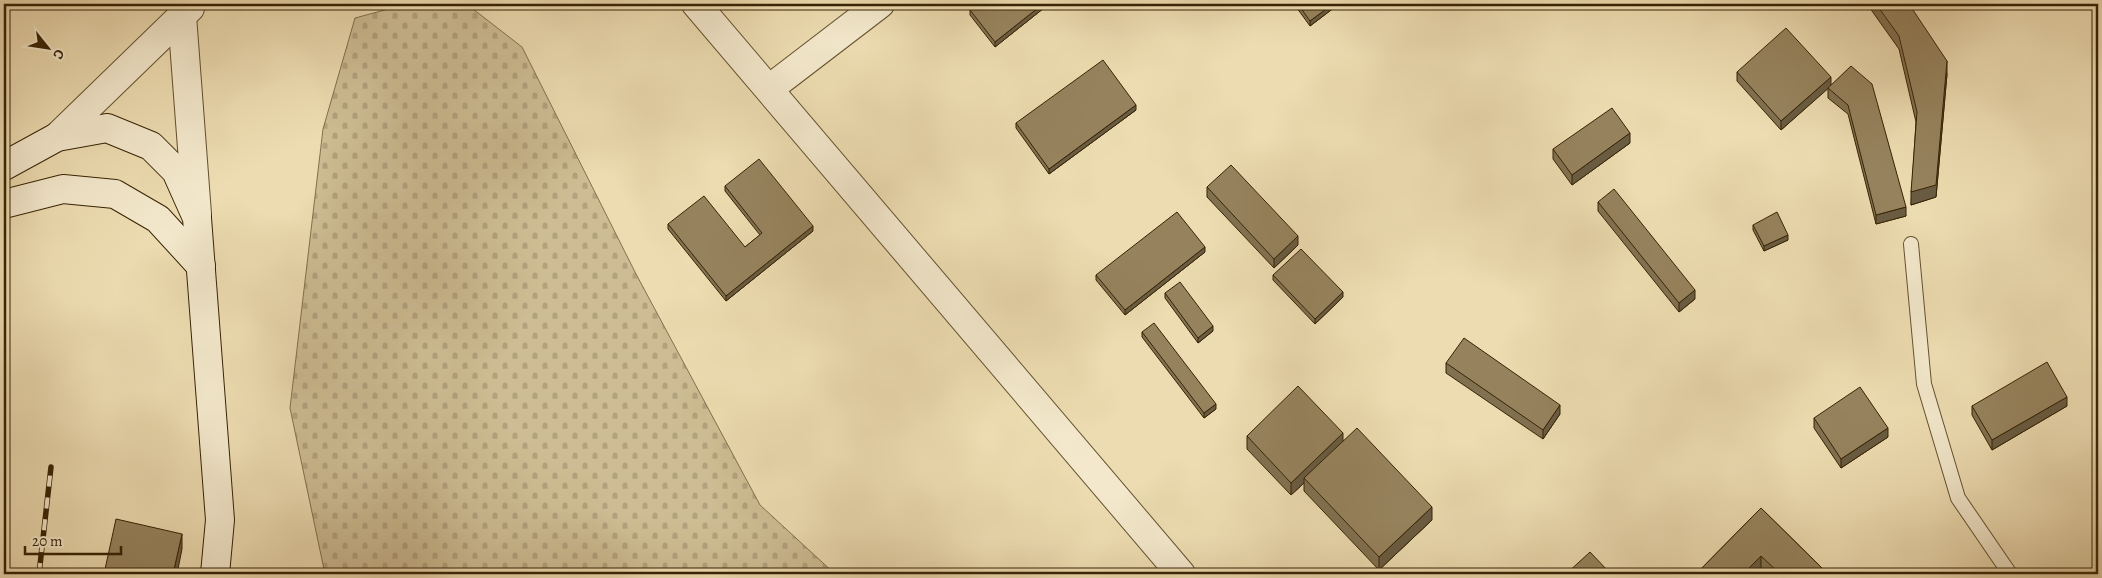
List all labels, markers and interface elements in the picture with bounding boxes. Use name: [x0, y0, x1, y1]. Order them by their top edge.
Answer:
north arrow: [22, 22, 72, 72]
text: С: [48, 46, 69, 63]
scale bar: [25, 523, 121, 555]
text: 20 m: [32, 531, 63, 551]

